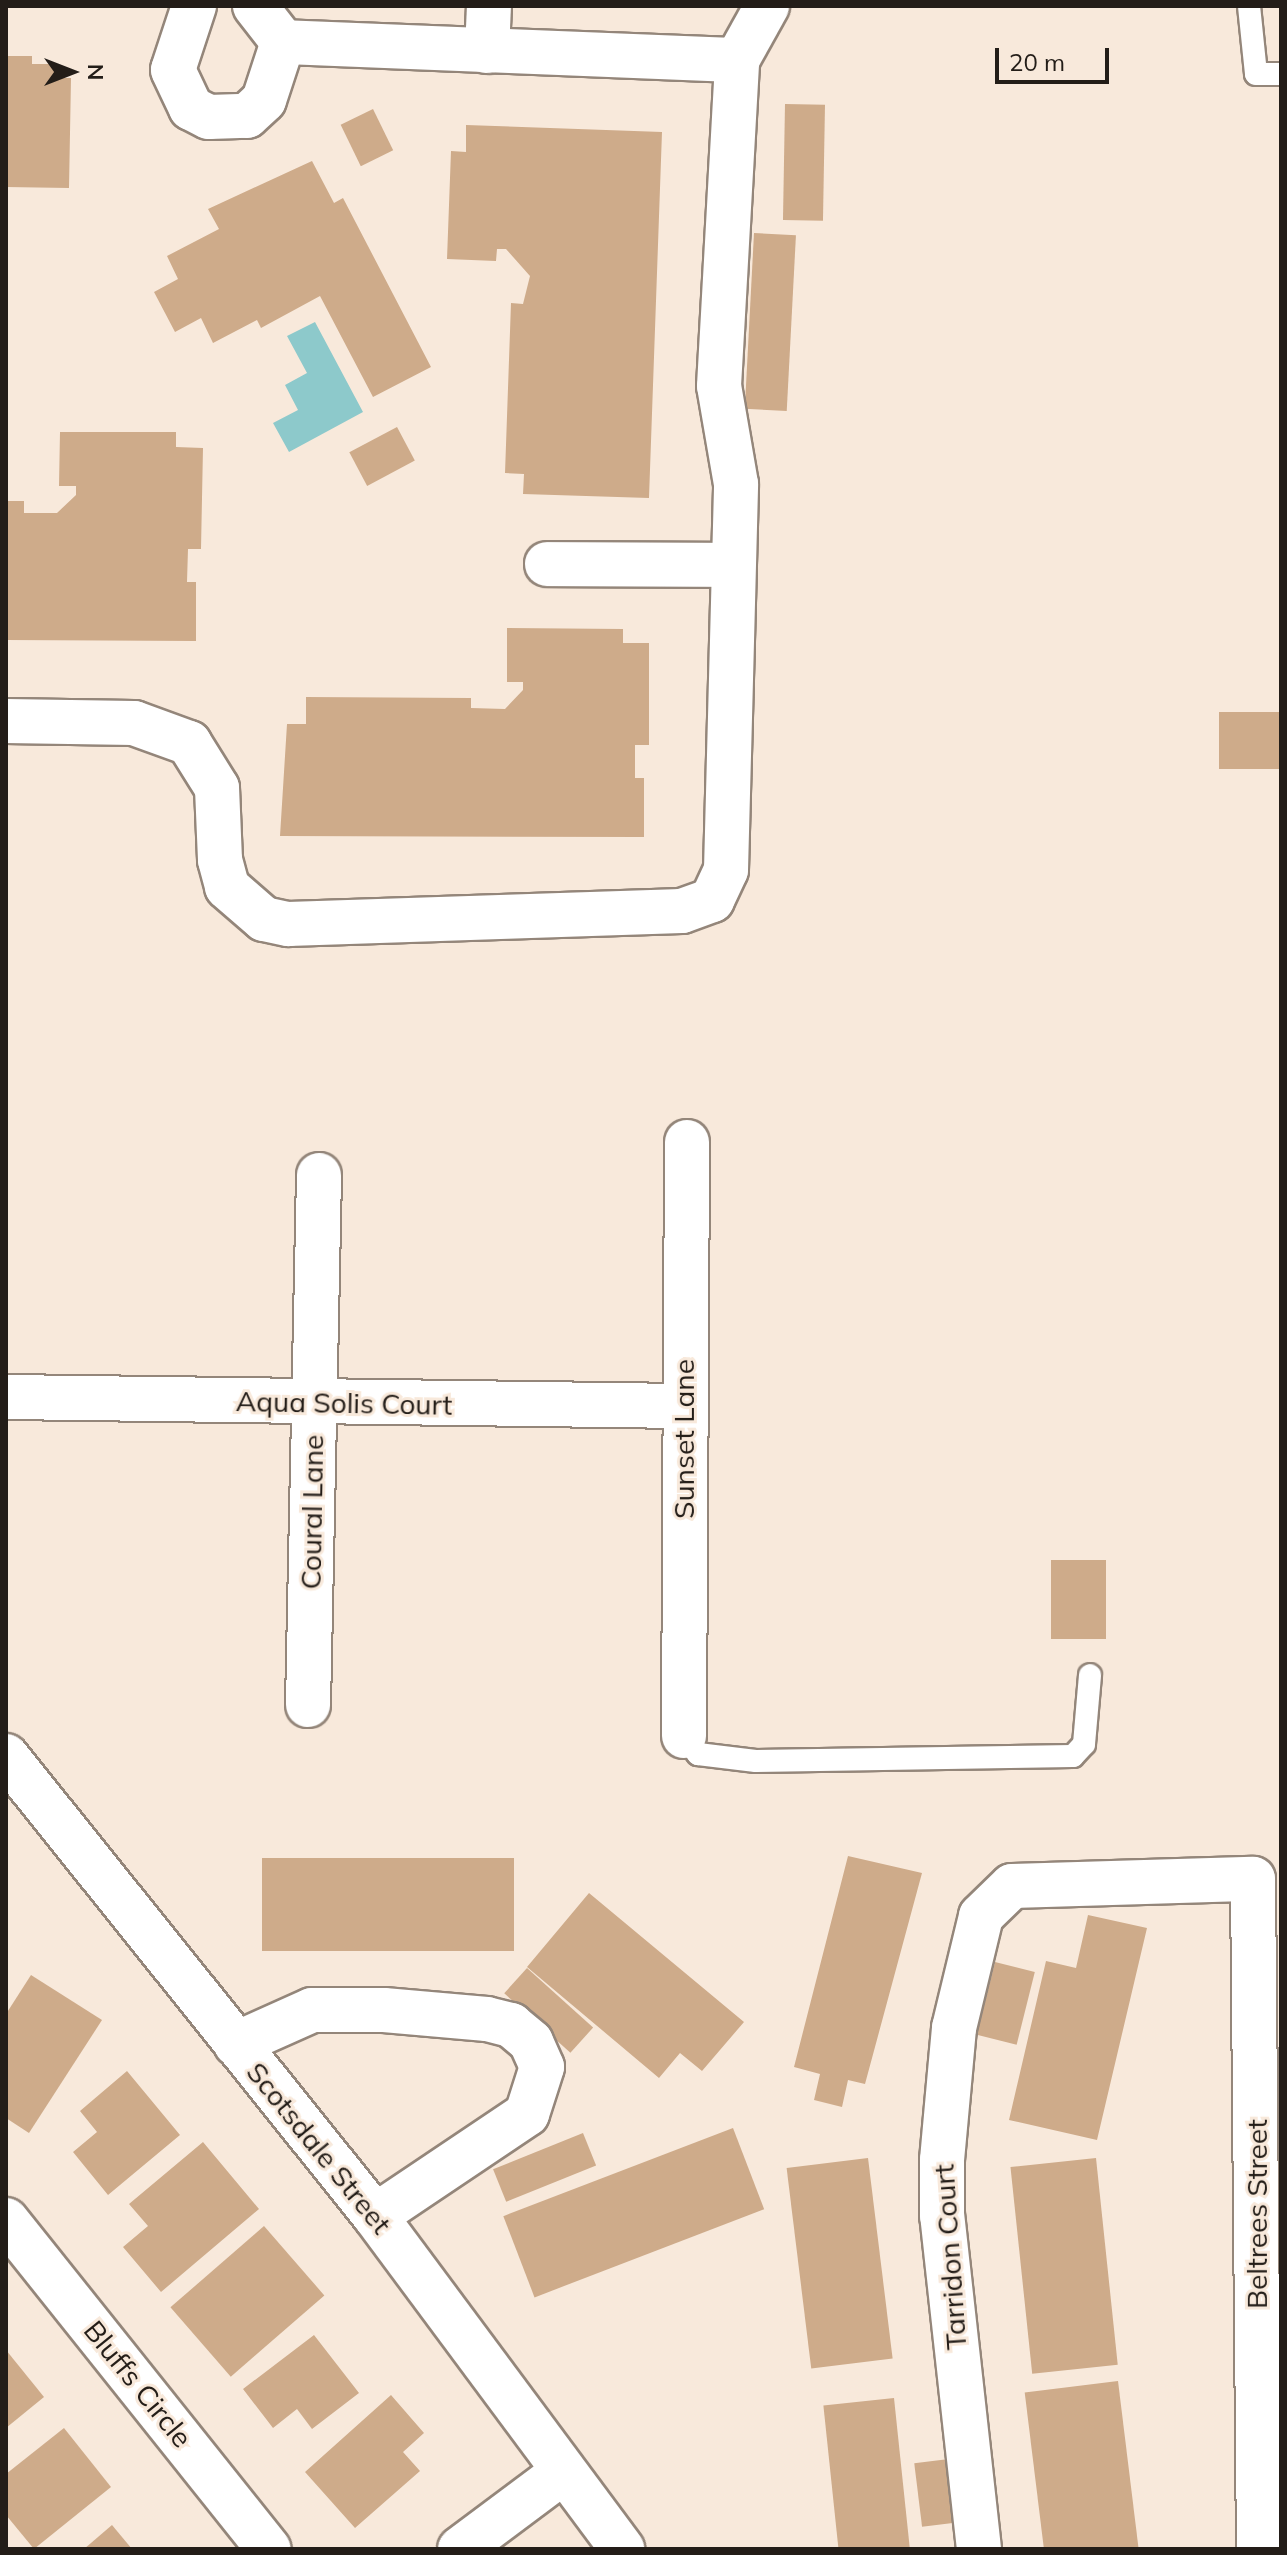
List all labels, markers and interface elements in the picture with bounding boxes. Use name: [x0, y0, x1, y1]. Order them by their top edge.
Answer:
north arrow: [32, 32, 112, 112]
scale bar: [999, 32, 1113, 82]
text: 20 m: [1009, 47, 1065, 77]
text: N: [82, 64, 110, 80]
street label: Sunset Lane: [667, 1359, 701, 1519]
street label: Aqua Solis Court: [235, 1384, 453, 1422]
street label: Coural Lane: [294, 1434, 330, 1590]
street label: Scotsdale Street: [240, 2056, 398, 2240]
street label: Beltrees Street: [1240, 2119, 1274, 2309]
street label: Tarridon Court: [927, 2163, 973, 2351]
street label: Bluffs Circle: [77, 2314, 199, 2454]

